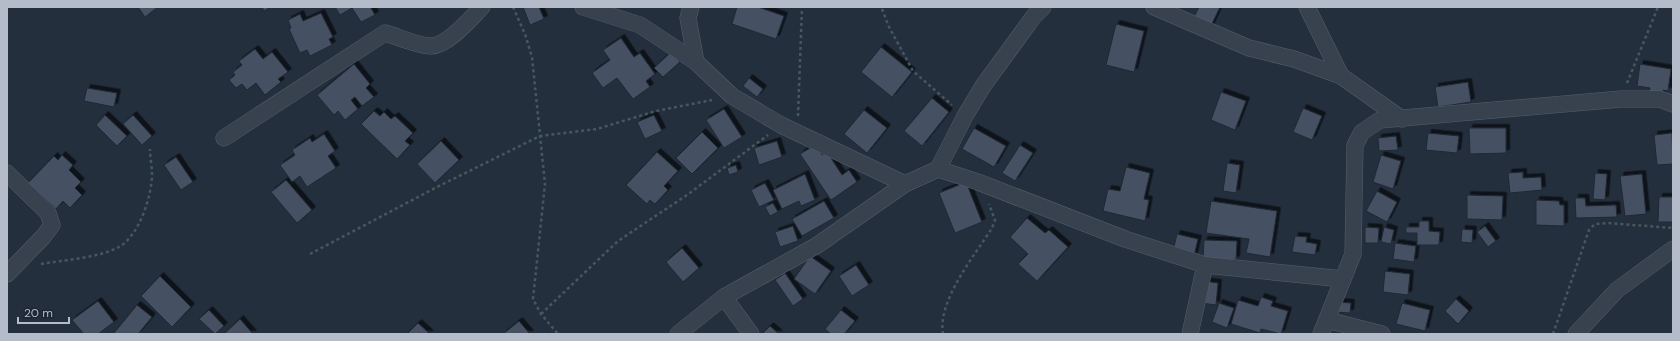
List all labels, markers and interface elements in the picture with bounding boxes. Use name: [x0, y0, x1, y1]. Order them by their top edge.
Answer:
scale bar: [18, 299, 69, 325]
text: 20 m: [24, 305, 53, 321]

